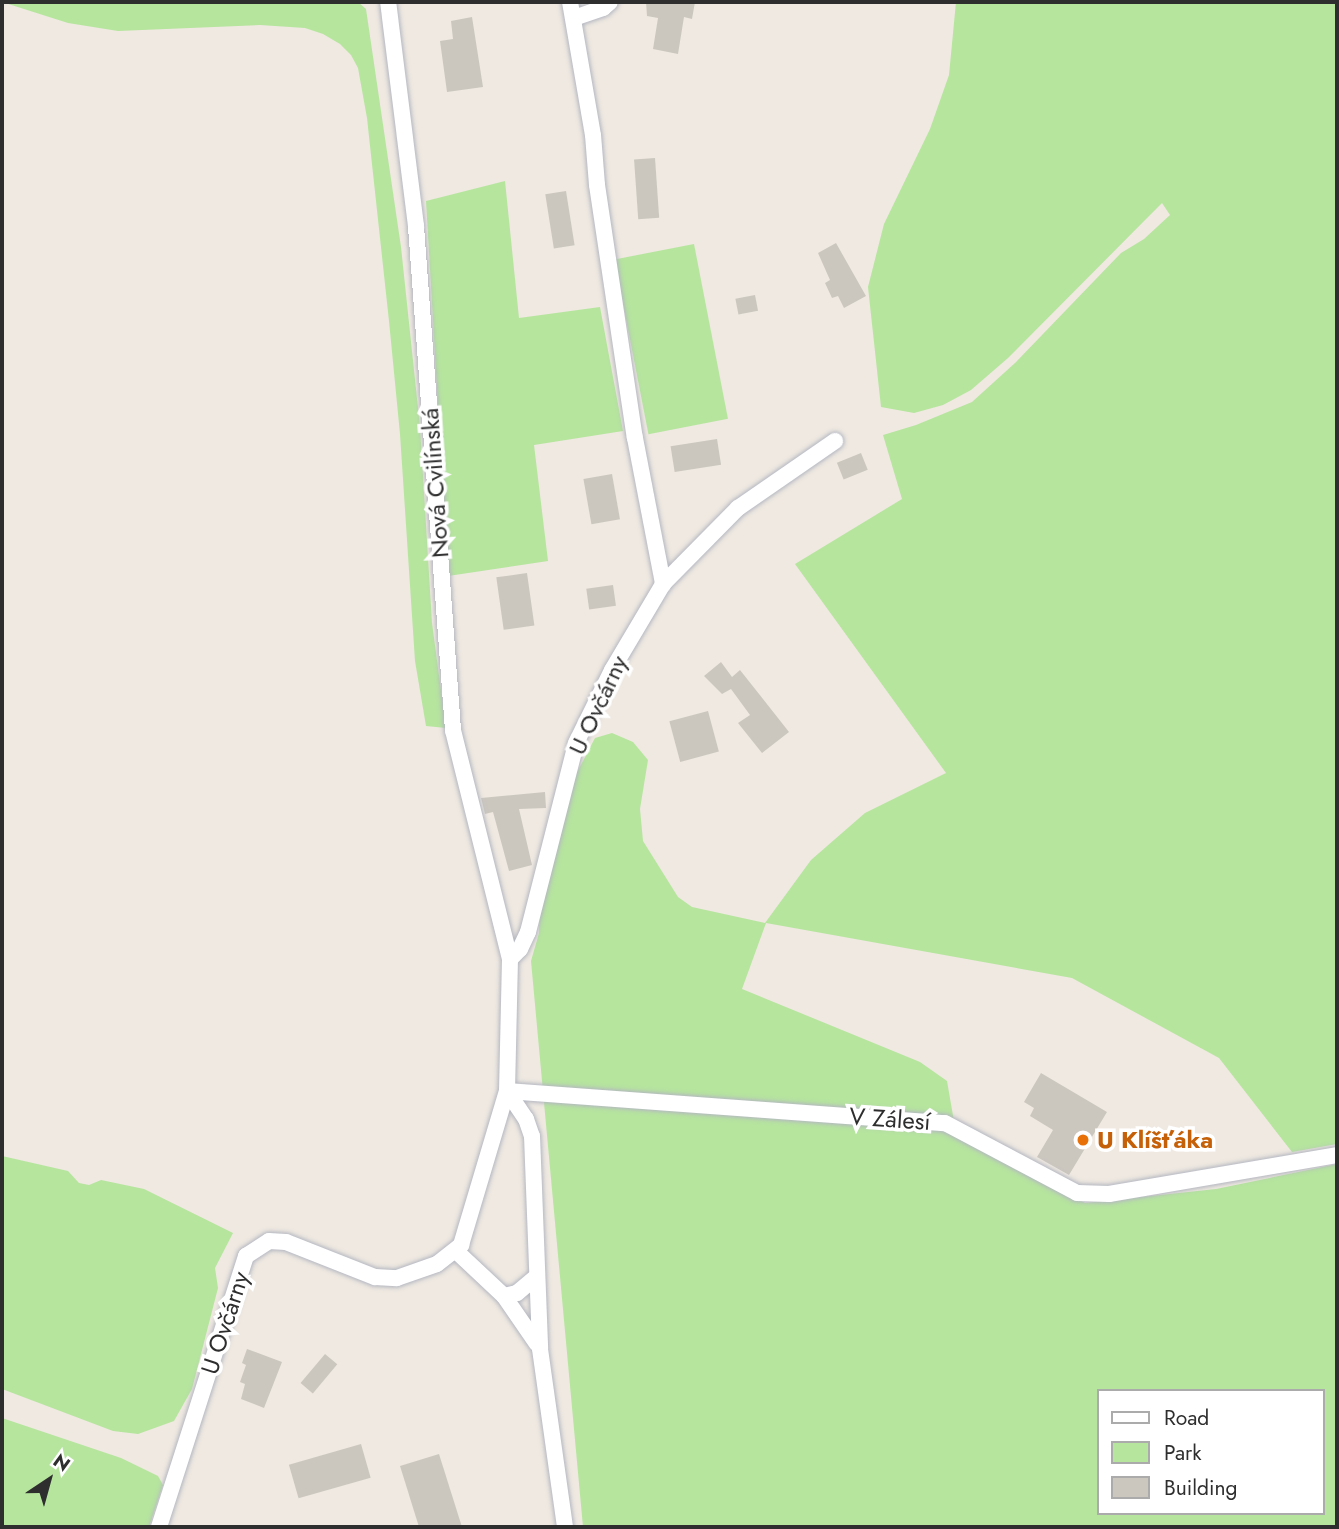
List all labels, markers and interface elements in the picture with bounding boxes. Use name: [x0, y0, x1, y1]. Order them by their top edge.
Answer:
street label: Nová Cvilínská: [415, 407, 455, 559]
street label: U Ovčárny: [563, 651, 633, 759]
street label: V Zálesí: [848, 1102, 932, 1136]
place label: U Klíšťáka: [1097, 1126, 1213, 1154]
marker: U Klíšťáka: [1075, 1132, 1091, 1148]
street label: U Ovčárny: [195, 1268, 255, 1378]
legend: [1098, 1389, 1325, 1515]
text: Road: [1164, 1403, 1209, 1433]
text: Park: [1164, 1438, 1201, 1468]
north arrow: [14, 1445, 84, 1515]
text: N: [48, 1447, 76, 1478]
text: Building: [1164, 1473, 1237, 1503]

